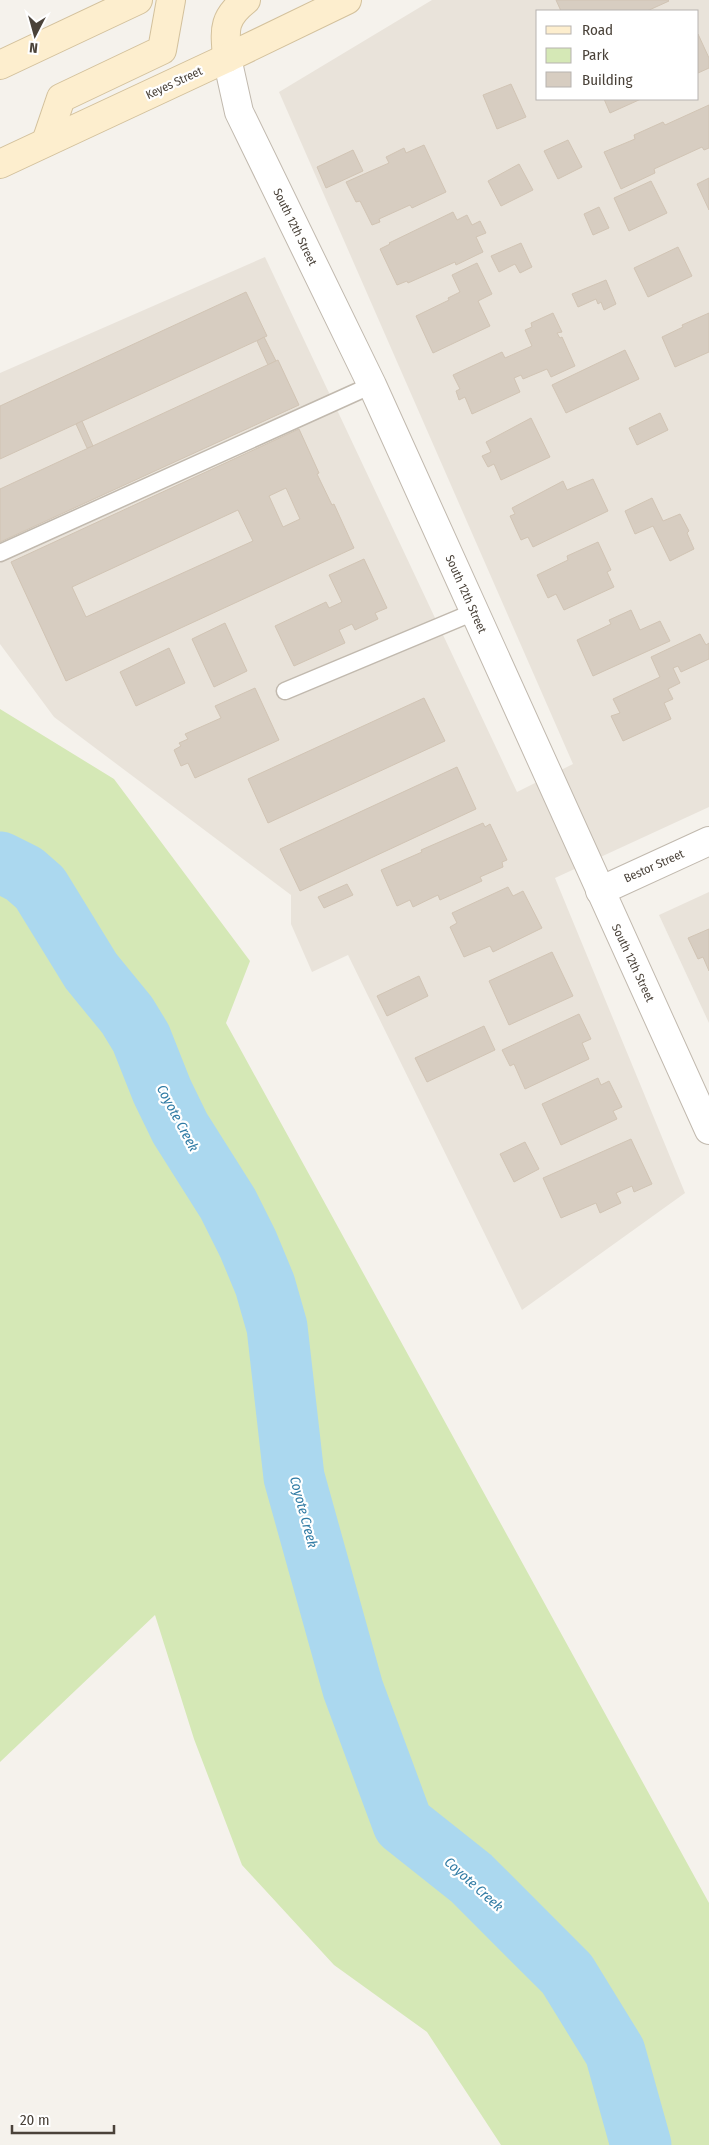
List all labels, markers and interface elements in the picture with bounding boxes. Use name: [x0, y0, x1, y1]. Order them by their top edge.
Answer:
north arrow: [10, 10, 60, 60]
legend: [536, 10, 699, 100]
text: Road: [582, 21, 613, 39]
text: N: [29, 39, 39, 56]
text: Park: [582, 46, 609, 64]
street label: Keyes Street: [144, 64, 205, 102]
text: Building: [582, 71, 633, 89]
street label: South 12th Street: [270, 186, 320, 268]
street label: South 12th Street: [442, 553, 490, 635]
street label: Bestor Street: [622, 847, 686, 885]
street label: South 12th Street: [609, 922, 657, 1004]
water label: Coyote Creek: [153, 1082, 202, 1155]
water label: Coyote Creek: [286, 1475, 321, 1550]
water label: Coyote Creek: [441, 1854, 507, 1915]
scale bar: [12, 2102, 115, 2134]
text: 20 m: [20, 2111, 50, 2129]

